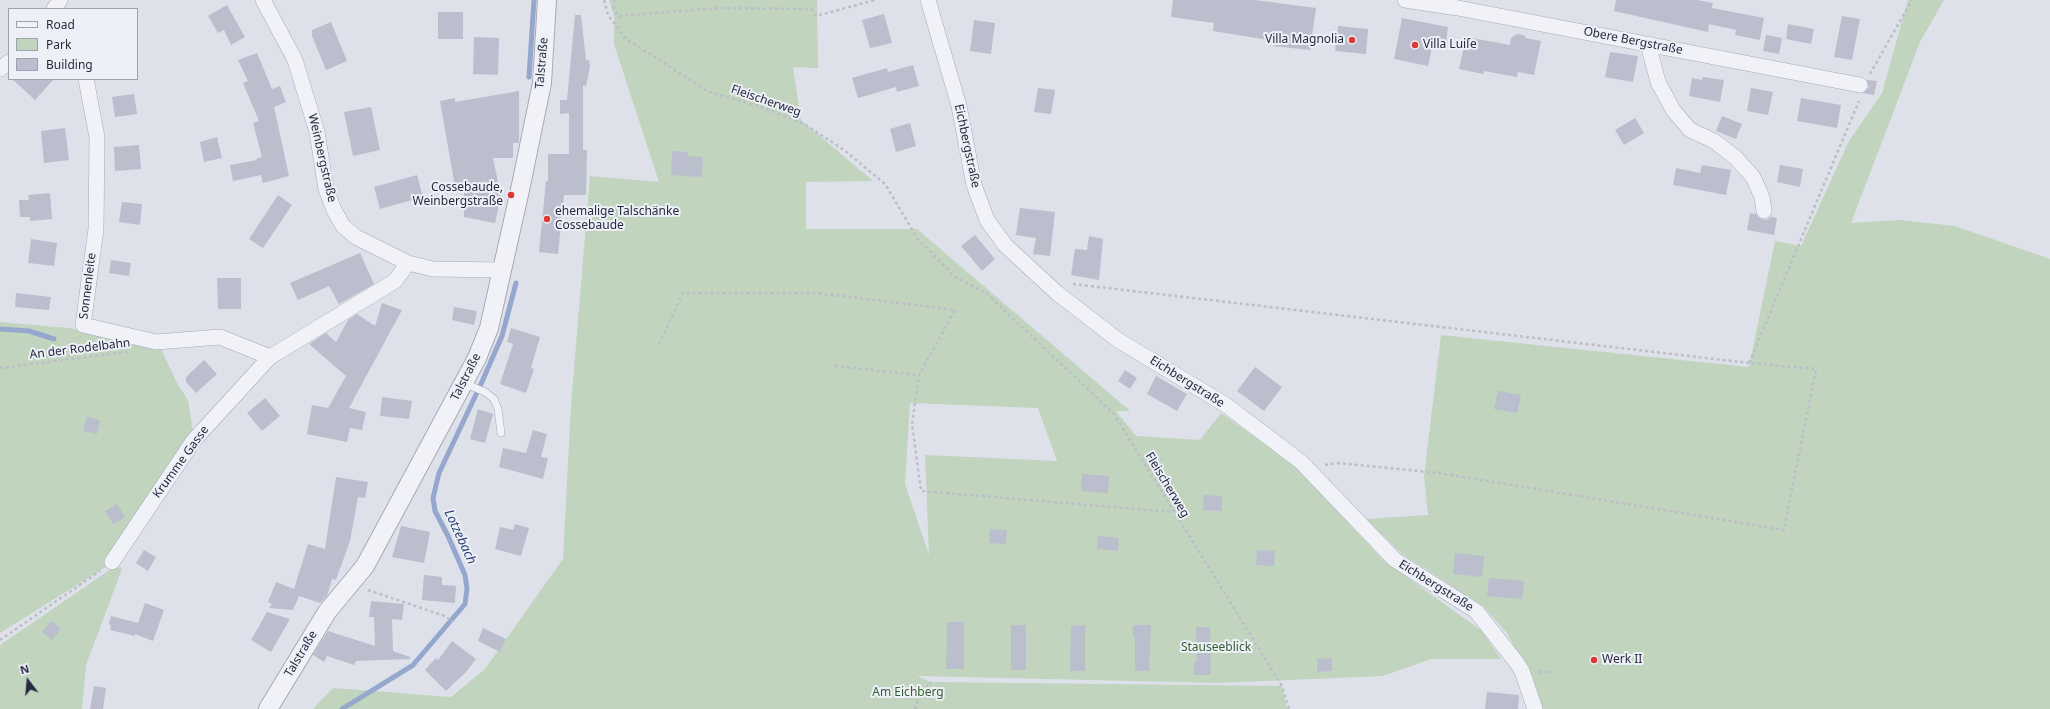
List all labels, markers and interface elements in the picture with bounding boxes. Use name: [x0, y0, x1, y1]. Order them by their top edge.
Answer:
legend: [8, 8, 138, 80]
text: Road: [46, 16, 75, 33]
street label: Obere Bergstraße: [1582, 24, 1684, 58]
place label: Villa Magnolia: [1265, 33, 1344, 47]
marker: Villa Magnolia: [1347, 35, 1357, 45]
text: Park: [46, 36, 71, 53]
street label: Talstraße: [533, 37, 551, 89]
place label: Villa Luiſe: [1423, 38, 1477, 52]
marker: Villa Luiſe: [1410, 40, 1420, 50]
text: Building: [46, 56, 93, 73]
street label: Fleischerweg: [729, 82, 803, 120]
street label: Eichbergstraße: [951, 103, 983, 189]
street label: Weinbergstraße: [305, 112, 339, 204]
place label: Cossebaude, Weinbergstraße: [413, 181, 503, 209]
marker: Cossebaude, Weinbergstraße: [506, 190, 516, 200]
place label: ehemalige Talschänke Cossebaude: [555, 205, 679, 233]
marker: ehemalige Talschänke Cossebaude: [542, 214, 552, 224]
street label: Sonnenleite: [77, 252, 99, 320]
street label: An der Rodelbahn: [29, 336, 131, 362]
street label: Talstraße: [448, 351, 484, 403]
street label: Eichbergstraße: [1147, 353, 1227, 411]
street label: Krumme Gasse: [150, 423, 212, 501]
street label: Fleischerweg: [1142, 450, 1192, 520]
water label: Lotzebach: [441, 507, 479, 567]
street label: Eichbergstraße: [1396, 557, 1476, 615]
street label: Talstraße: [282, 628, 320, 680]
park label: Stauseeblick: [1181, 641, 1251, 655]
place label: Werk II: [1602, 653, 1642, 667]
marker: Werk II: [1589, 655, 1599, 665]
north arrow: [8, 661, 48, 701]
text: N: [18, 661, 31, 677]
park label: Am Eichberg: [872, 686, 944, 700]

